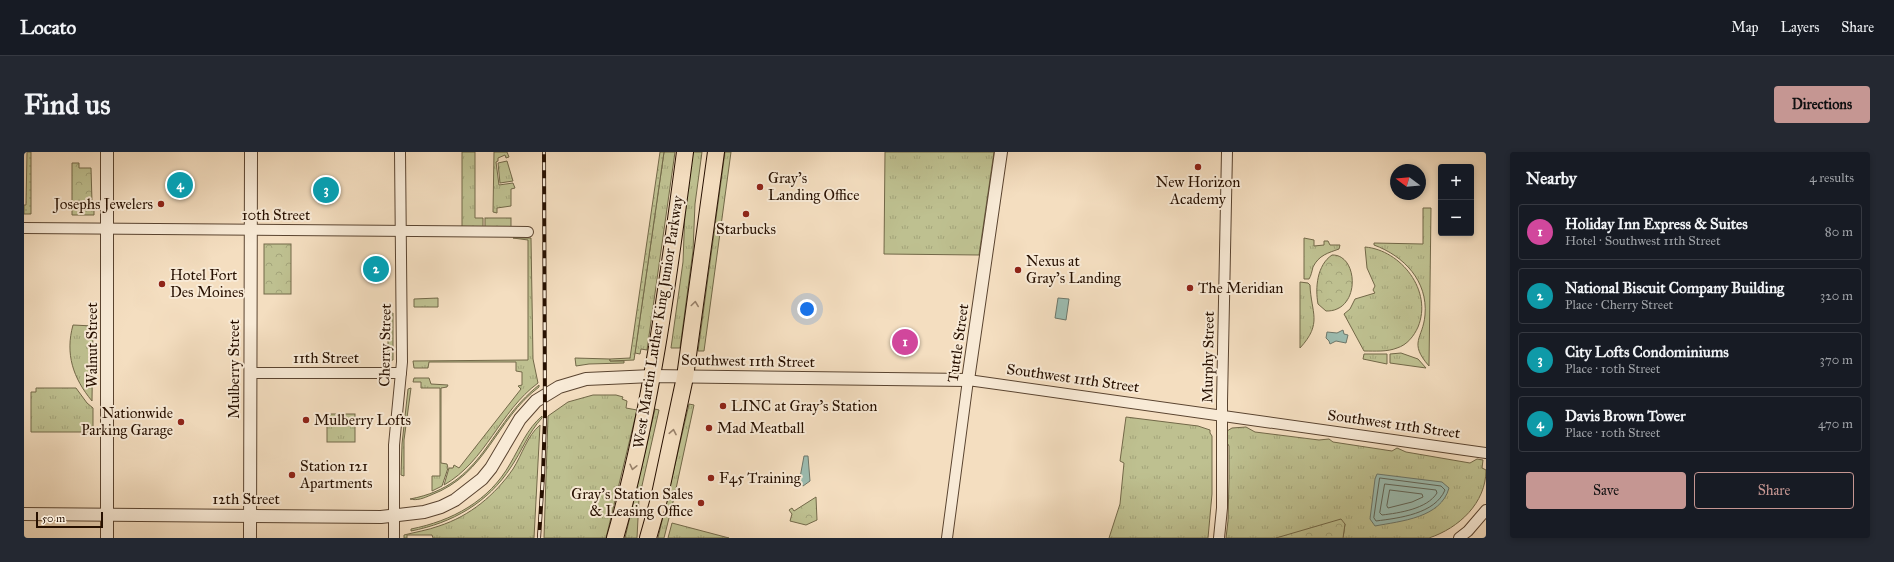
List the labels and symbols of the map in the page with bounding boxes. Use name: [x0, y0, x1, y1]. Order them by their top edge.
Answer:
marker: New Horizon Academy: [1193, 162, 1203, 172]
north arrow: [1390, 164, 1426, 200]
place label: Gray's Landing Office: [768, 169, 859, 204]
pin: 4: [167, 170, 193, 200]
place label: New Horizon Academy: [1156, 173, 1240, 208]
pin: 3: [313, 175, 339, 205]
marker: Gray's Landing Office: [755, 182, 765, 192]
street label: West Martin Luther King Junior Parkway: [629, 194, 688, 450]
place label: Josephs Jewelers: [52, 195, 153, 214]
marker: Josephs Jewelers: [156, 199, 166, 209]
street label: 10th Street: [242, 206, 311, 224]
marker: Starbucks: [741, 209, 751, 219]
place label: Starbucks: [716, 220, 776, 238]
place label: Nexus at Gray's Landing: [1026, 252, 1122, 287]
pin: 2: [363, 254, 389, 284]
marker: Nexus at Gray's Landing: [1013, 265, 1023, 275]
place label: Hotel Fort Des Moines: [170, 266, 244, 301]
marker: Hotel Fort Des Moines: [157, 279, 167, 289]
place label: The Meridian: [1198, 279, 1283, 297]
marker: The Meridian: [1185, 283, 1195, 293]
your location: [797, 299, 817, 319]
street label: Walnut Street: [83, 301, 101, 388]
one-way arrow: [691, 301, 700, 307]
street label: Cherry Street: [375, 302, 395, 387]
street label: Tuttle Street: [944, 302, 973, 384]
street label: Murphy Street: [1198, 310, 1218, 403]
street label: Mulberry Street: [225, 318, 243, 419]
pin: 1: [892, 327, 918, 357]
street label: 11th Street: [293, 349, 360, 367]
street label: Southwest 11th Street: [681, 351, 816, 371]
street label: Southwest 11th Street: [1006, 360, 1141, 396]
place label: LINC at Gray's Station: [731, 397, 877, 415]
marker: LINC at Gray's Station: [718, 401, 728, 411]
place label: Nationwide Parking Garage: [81, 404, 173, 439]
street label: Southwest 11th Street: [1327, 406, 1462, 442]
place label: Mulberry Lofts: [314, 411, 411, 429]
marker: Mulberry Lofts: [301, 415, 311, 425]
marker: Nationwide Parking Garage: [176, 417, 186, 427]
place label: Mad Meatball: [717, 419, 805, 437]
marker: Mad Meatball: [704, 423, 714, 433]
one-way arrow: [669, 429, 677, 435]
place label: Station 121 Apartments: [299, 457, 373, 492]
one-way arrow: [630, 464, 638, 470]
place label: F45 Training: [719, 469, 802, 487]
marker: Station 121 Apartments: [287, 470, 297, 480]
marker: F45 Training: [706, 473, 716, 483]
place label: Gray's Station Sales & Leasing Office: [571, 485, 693, 520]
street label: 12th Street: [212, 490, 280, 508]
marker: Gray's Station Sales & Leasing Office: [696, 498, 706, 508]
scale bar: [36, 510, 103, 529]

